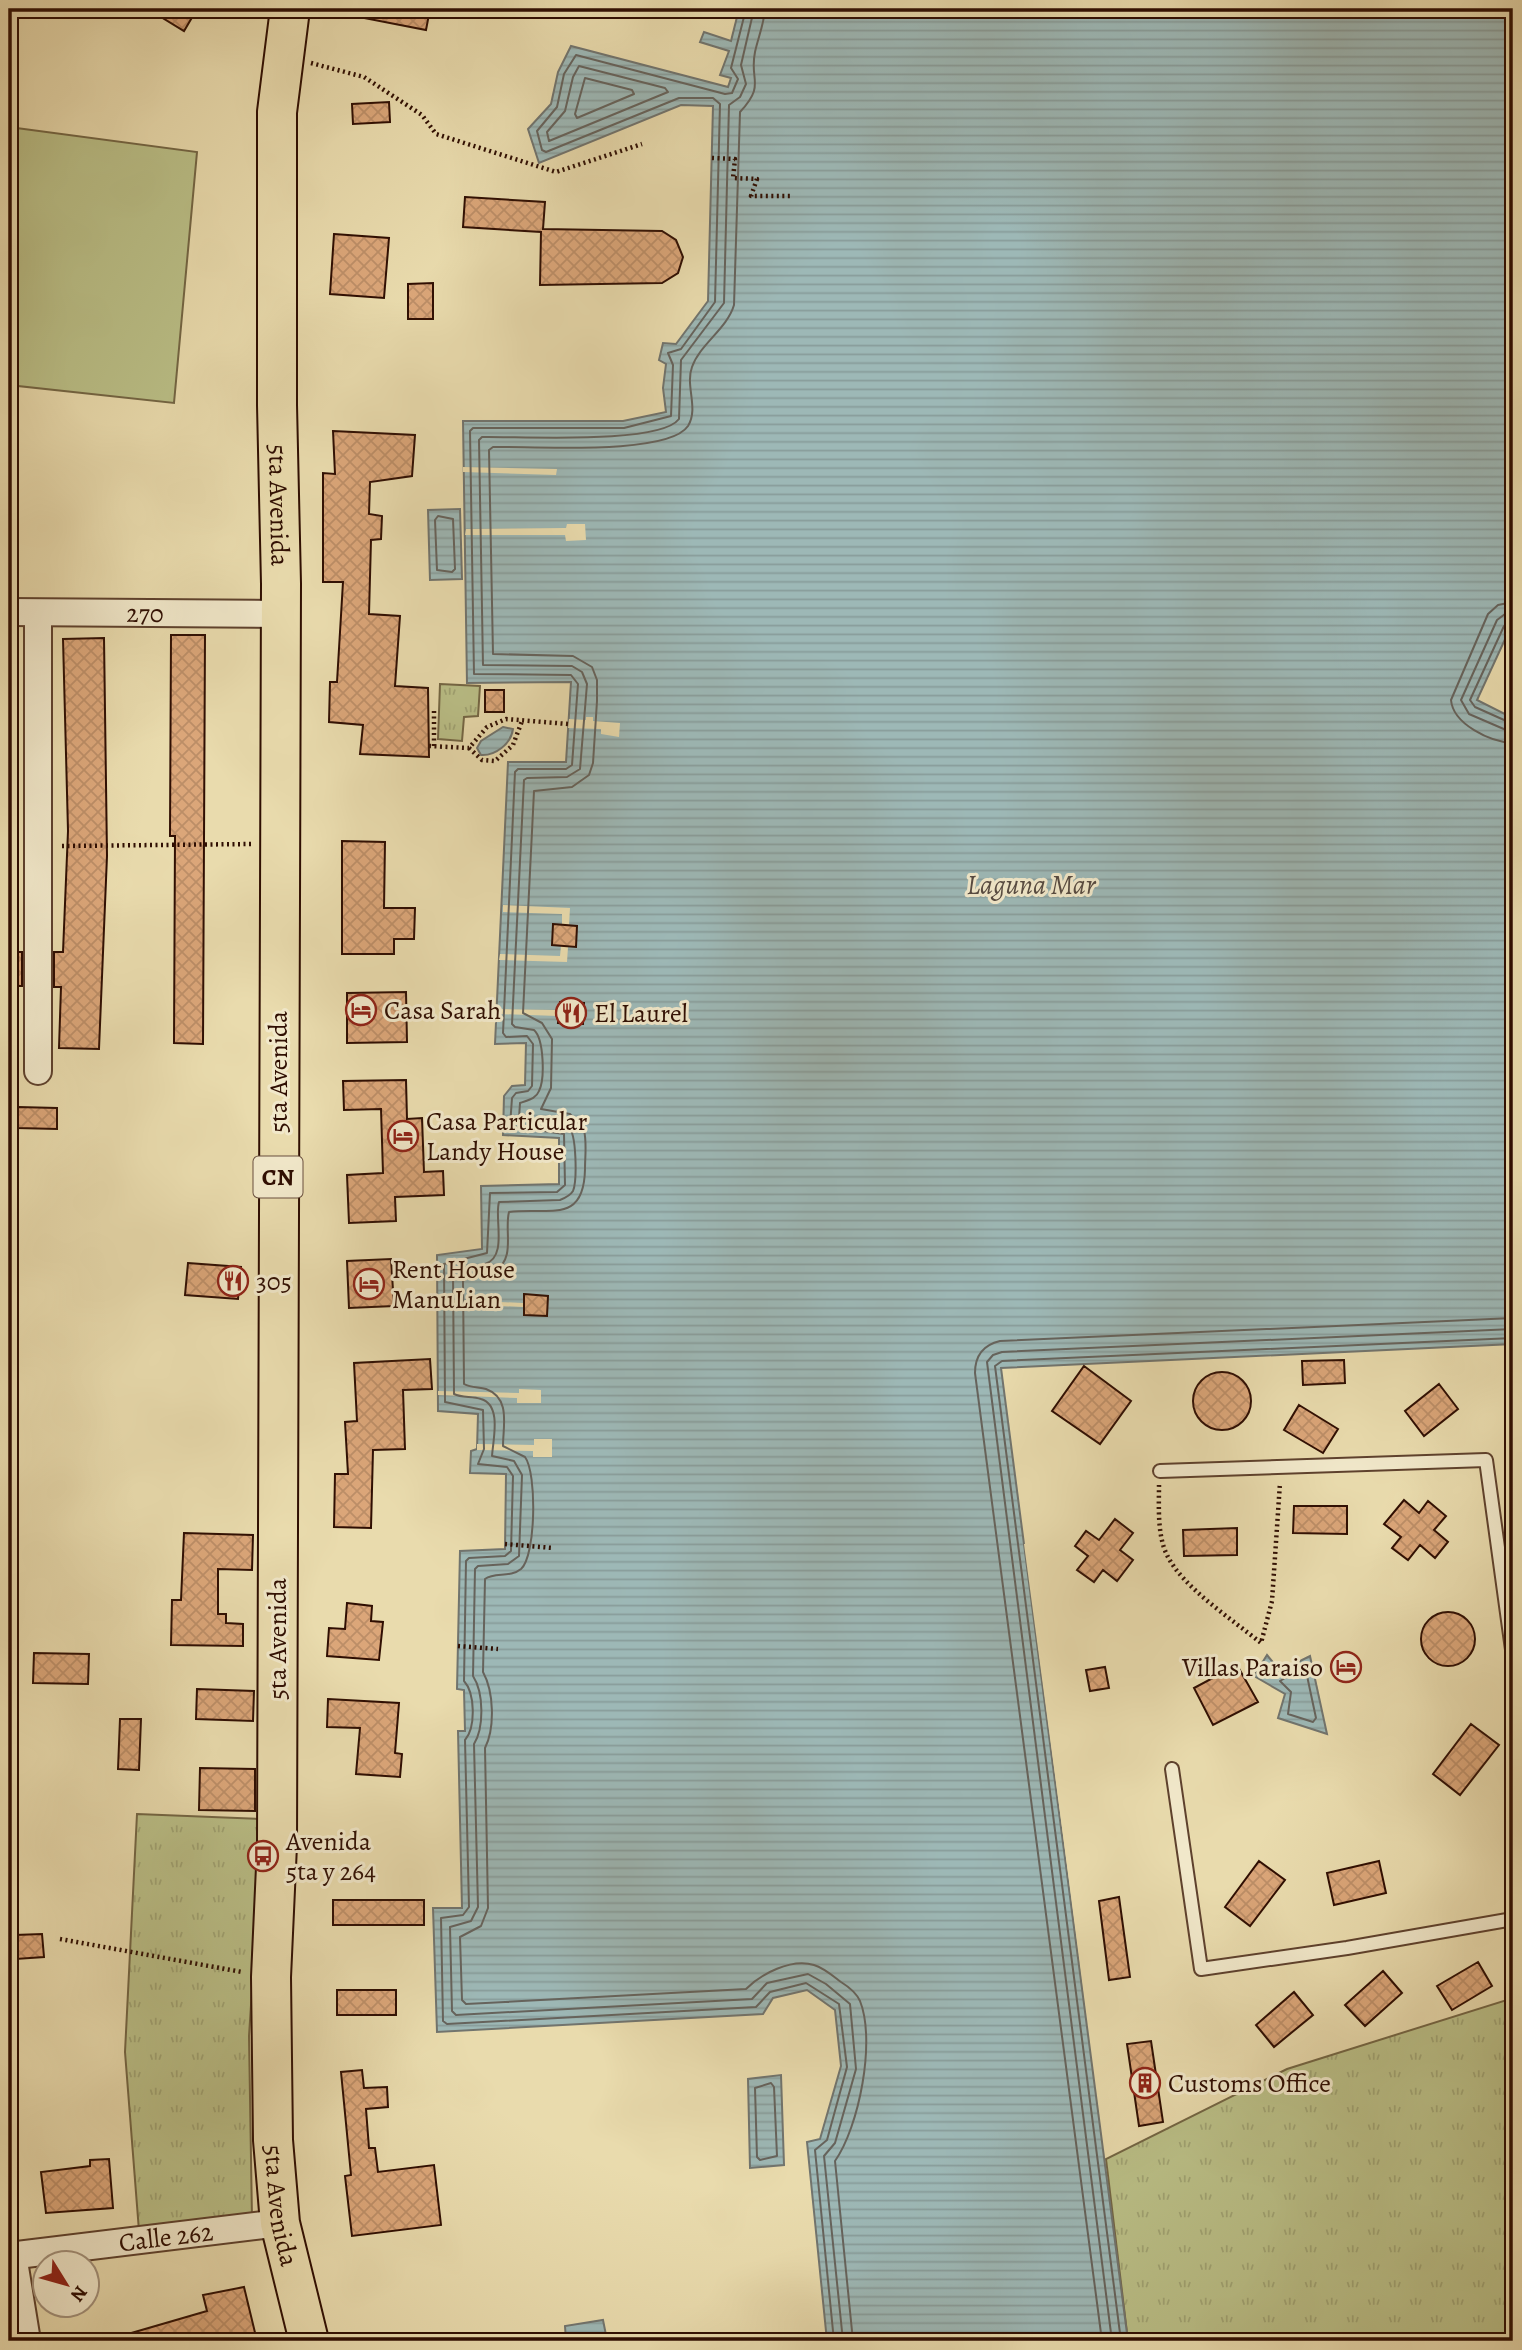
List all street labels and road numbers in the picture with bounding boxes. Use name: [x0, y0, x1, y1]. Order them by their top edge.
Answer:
street label: 5ta Avenida: [260, 444, 298, 567]
street label: 270: [126, 595, 164, 631]
street label: 5ta Avenida: [261, 1011, 296, 1133]
road number: CN: [254, 1156, 302, 1198]
street label: 5ta Avenida: [260, 1578, 295, 1700]
street label: 5ta Avenida: [256, 2143, 307, 2270]
street label: Calle 262: [117, 2214, 215, 2260]

